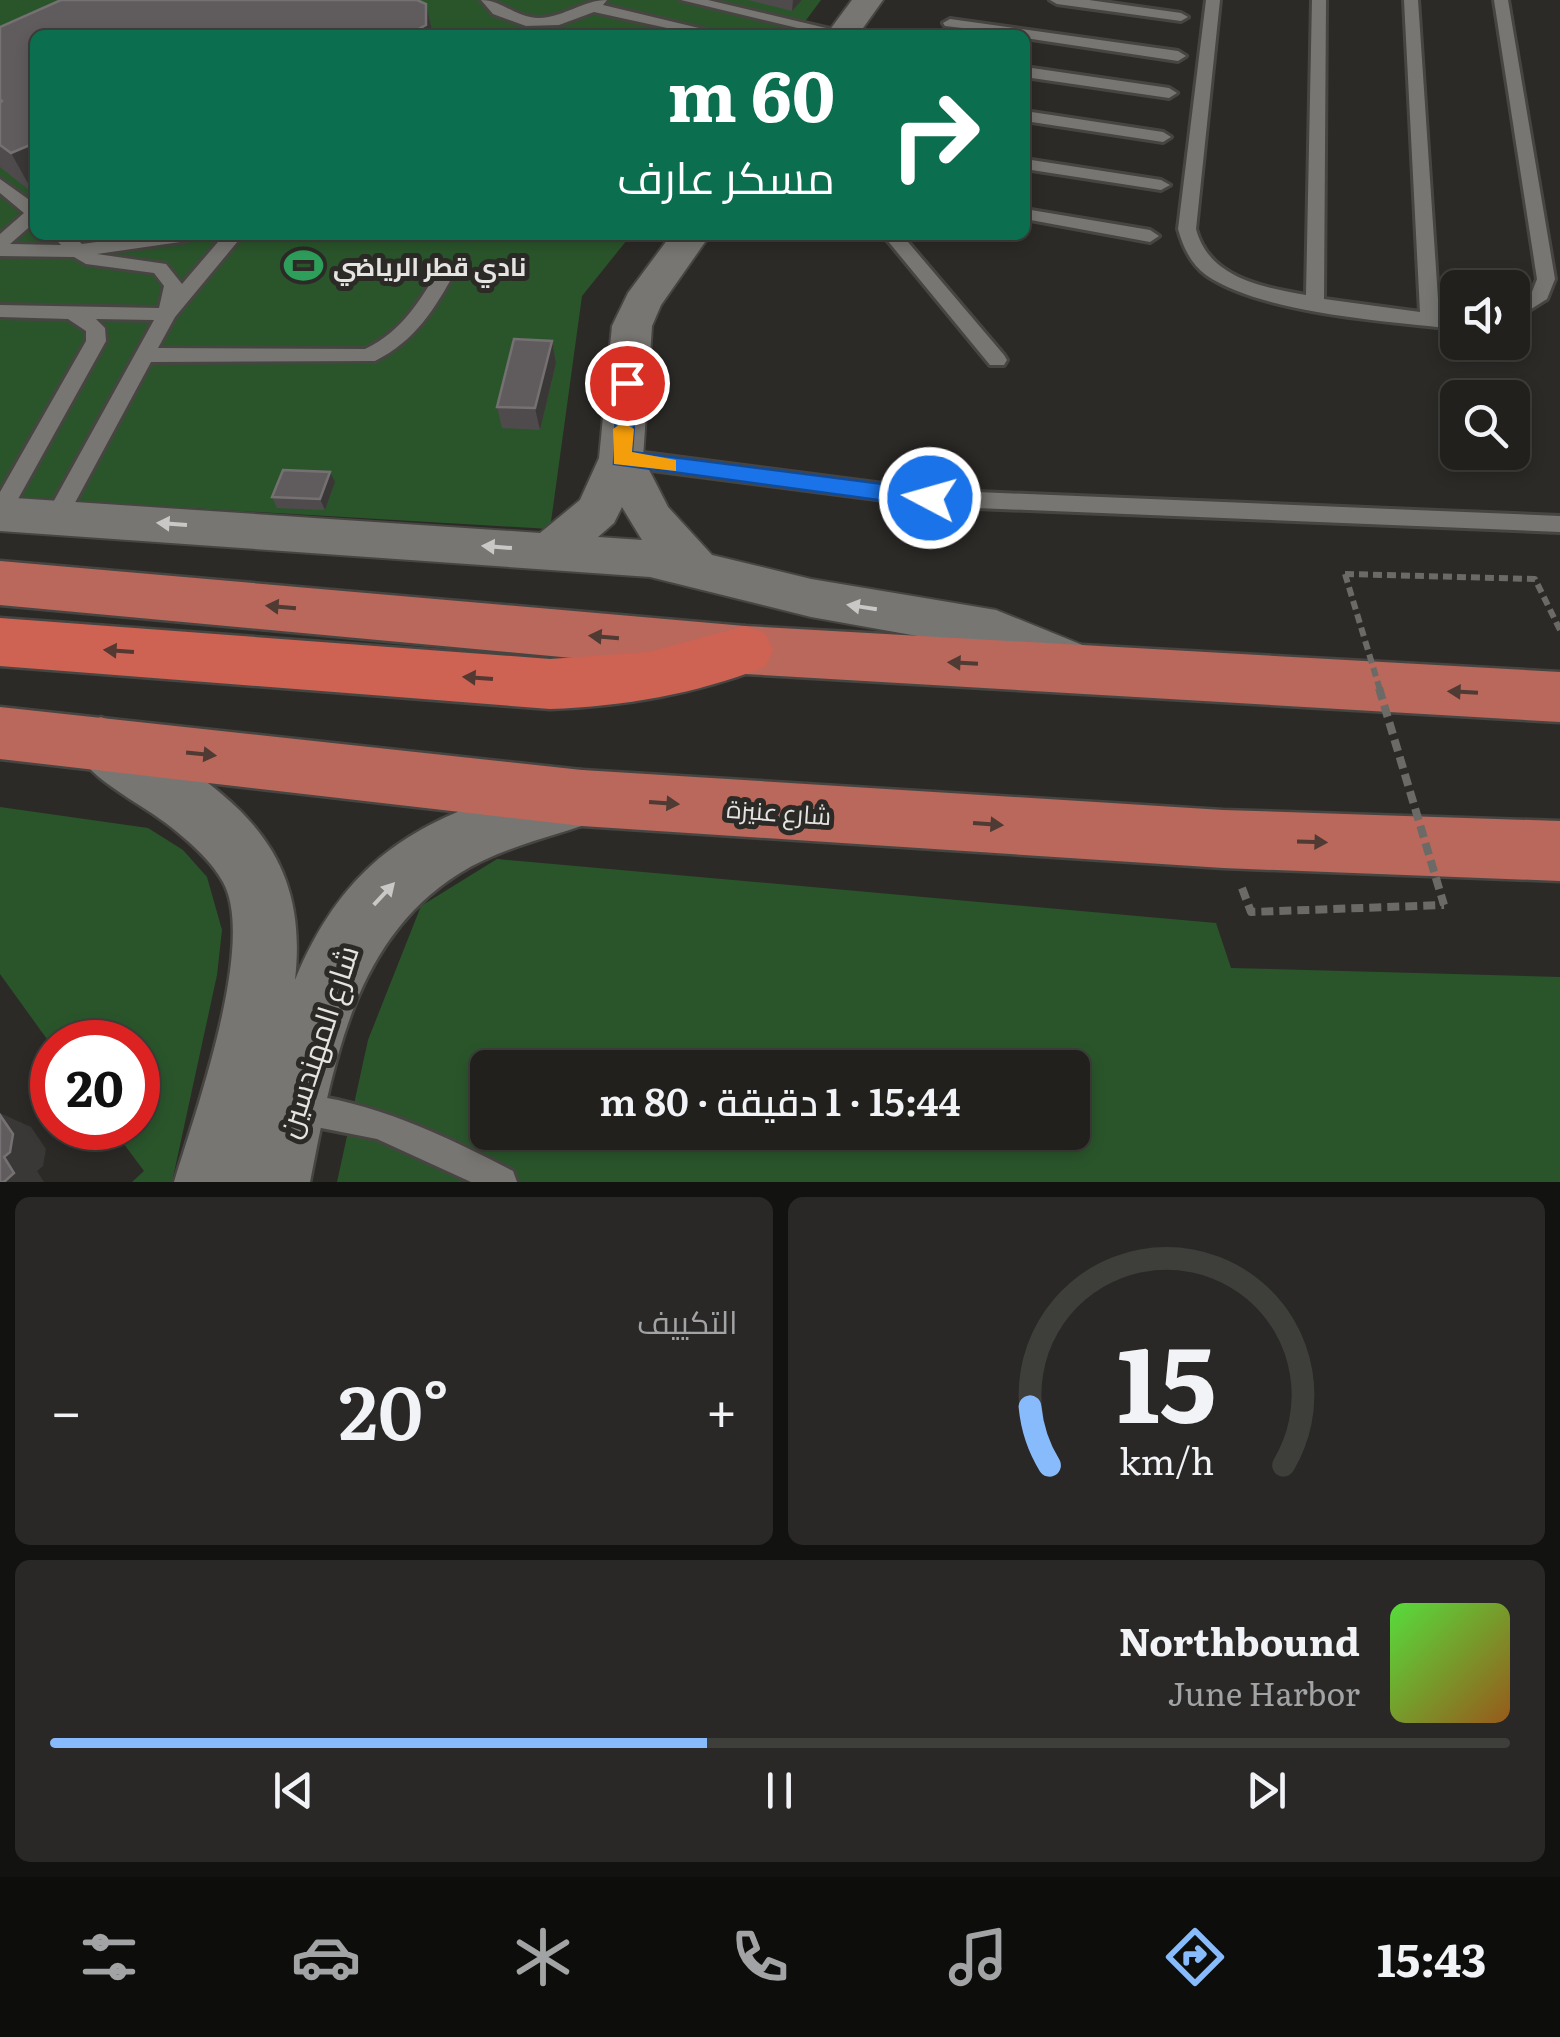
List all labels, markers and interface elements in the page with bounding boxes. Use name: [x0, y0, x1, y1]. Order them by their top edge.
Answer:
text: 60 m: [667, 40, 835, 144]
icon: right: [870, 70, 1000, 200]
text: مسكر عارف: [617, 141, 835, 208]
sports icon: نادي قطر الرياضي: [282, 244, 324, 286]
place label: نادي قطر الرياضي: [333, 247, 526, 288]
map controls: [1440, 270, 1530, 470]
button: sound: [1440, 270, 1530, 360]
pin: [585, 341, 670, 426]
icon: arrive: [600, 356, 655, 411]
button: search: [1440, 380, 1530, 470]
position arrow: [878, 446, 982, 550]
one-way arrow: [156, 516, 188, 532]
one-way arrow: [480, 538, 512, 554]
one-way arrow: [264, 599, 296, 615]
one-way arrow: [846, 599, 877, 614]
one-way arrow: [588, 629, 620, 645]
one-way arrow: [102, 643, 134, 659]
one-way arrow: [947, 655, 979, 671]
one-way arrow: [461, 670, 493, 686]
one-way arrow: [1446, 684, 1478, 700]
one-way arrow: [186, 746, 218, 762]
street label: شارع عنيزة: [725, 789, 833, 833]
one-way arrow: [648, 795, 680, 811]
one-way arrow: [973, 817, 1004, 833]
one-way arrow: [1297, 835, 1329, 851]
one-way arrow: [372, 882, 394, 907]
street label: شارع المهندسين: [264, 939, 369, 1143]
speed limit sign: 20: [30, 1020, 160, 1150]
text: 15:44 · 1 دقيقة · 80 m: [599, 1071, 961, 1128]
text: التكييف: [637, 1296, 738, 1344]
text: 15: [1116, 1301, 1216, 1455]
text: 20°: [339, 1352, 449, 1463]
text: −: [50, 1367, 82, 1449]
text: +: [705, 1367, 738, 1449]
text: km/h: [1119, 1433, 1214, 1486]
text: Northbound: [1119, 1611, 1360, 1668]
text: June Harbor: [1168, 1668, 1360, 1716]
icon: previous: [266, 1763, 321, 1818]
icon: pause: [752, 1763, 807, 1818]
icon: next: [1239, 1763, 1294, 1818]
icon: filters: [74, 1922, 144, 1992]
icon: car: [291, 1922, 361, 1992]
icon: climate: [508, 1922, 578, 1992]
icon: phone: [725, 1922, 795, 1992]
icon: music: [943, 1922, 1013, 1992]
icon: directions: [1160, 1922, 1230, 1992]
text: 15:43: [1377, 1924, 1486, 1991]

